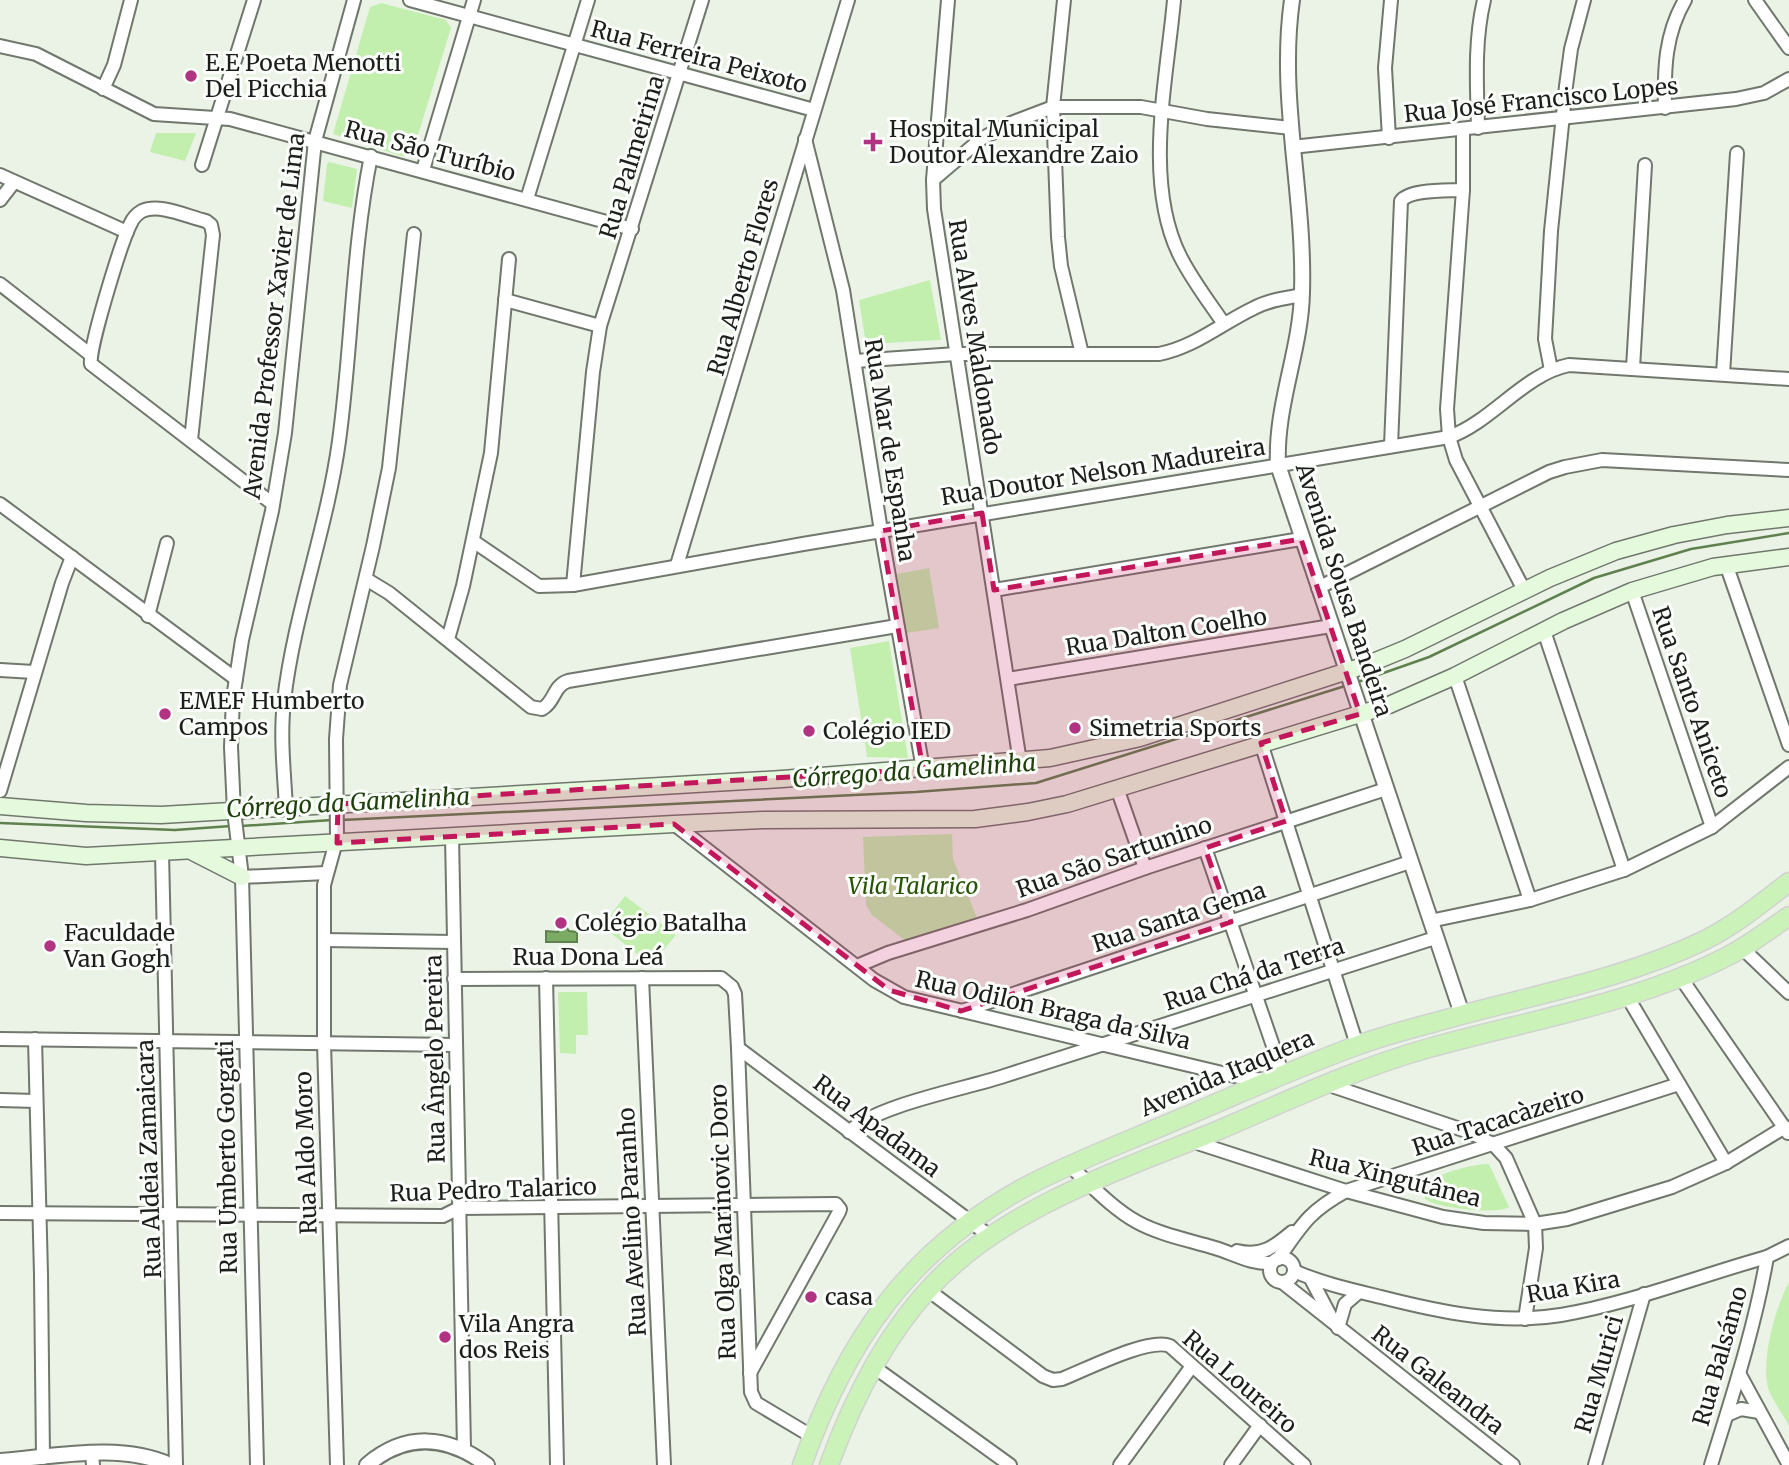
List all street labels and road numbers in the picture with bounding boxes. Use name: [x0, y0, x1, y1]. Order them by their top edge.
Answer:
street label: Rua Ferreira Peixoto: [588, 14, 811, 99]
street label: Rua José Francisco Lopes: [1402, 71, 1680, 128]
street label: Rua Palmeirina: [593, 72, 670, 242]
street label: Rua São Turíbio: [341, 114, 519, 187]
street label: Avenida Professor Xavier de Lima: [237, 131, 310, 502]
street label: Rua Alberto Flores: [701, 175, 784, 379]
street label: Rua Alves Maldonado: [943, 217, 1008, 457]
street label: Rua Mar de Espanha: [859, 336, 922, 564]
street label: Rua Doutor Nelson Madureira: [939, 432, 1267, 511]
street label: Avenida Sousa Bandeira: [1289, 459, 1399, 720]
street label: Rua Dalton Coelho: [1063, 601, 1269, 662]
street label: Rua Santo Aniceto: [1646, 602, 1739, 801]
street label: Rua São Sartunino: [1012, 809, 1215, 904]
street label: Rua Santa Gema: [1089, 875, 1269, 958]
street label: Rua Chá da Terra: [1160, 931, 1348, 1016]
street label: Rua Dona Leá: [513, 942, 663, 971]
street label: Rua Ângelo Pereira: [418, 954, 451, 1164]
street label: Rua Odilon Braga da Silva: [913, 964, 1194, 1055]
street label: Avenida Itaquera: [1135, 1023, 1318, 1123]
street label: Rua Aldeia Zamaicara: [130, 1039, 167, 1279]
street label: Rua Umberto Gorgati: [210, 1040, 243, 1274]
street label: Rua Apadama: [808, 1068, 947, 1183]
street label: Rua Aldo Moro: [288, 1071, 323, 1235]
street label: Rua Tacacàzeiro: [1408, 1079, 1587, 1162]
street label: Rua Olga Marinovic Doro: [703, 1084, 742, 1360]
street label: Rua Avelino Paranho: [611, 1107, 652, 1337]
street label: Rua Xingutânea: [1306, 1142, 1484, 1213]
street label: Rua Pedro Talarico: [389, 1171, 597, 1208]
street label: Rua Kira: [1524, 1264, 1622, 1309]
street label: Rua Balsámo: [1686, 1283, 1753, 1429]
street label: Rua Murici: [1568, 1312, 1629, 1436]
street label: Rua Galeandra: [1366, 1319, 1510, 1440]
street label: Rua Loureiro: [1177, 1324, 1304, 1439]

